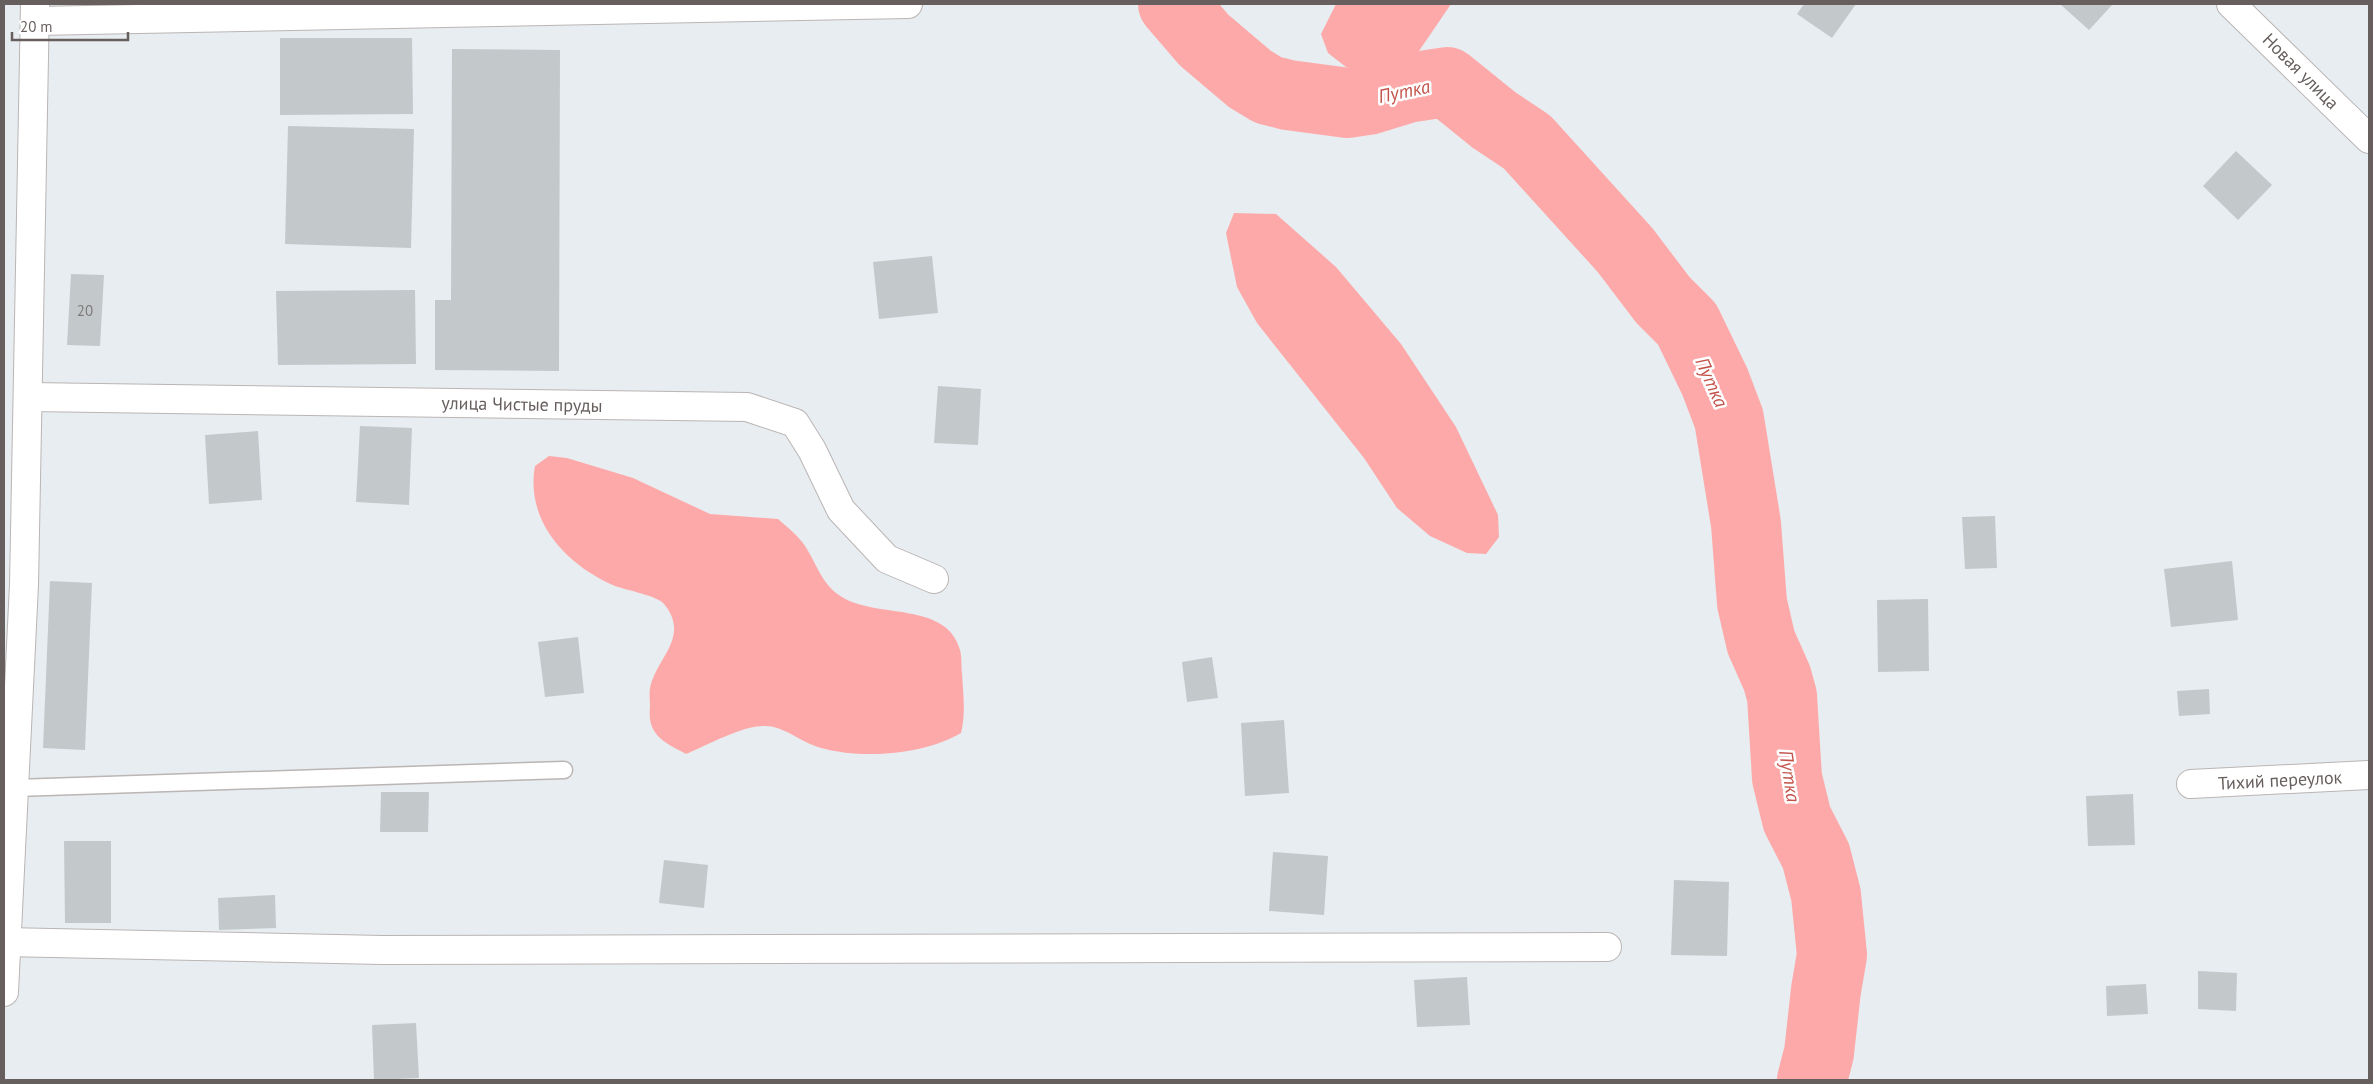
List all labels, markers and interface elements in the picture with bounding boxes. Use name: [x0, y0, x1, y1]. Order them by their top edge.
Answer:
scale bar: [12, 10, 129, 42]
text: 20 m: [20, 17, 53, 36]
street label: Новая улица: [2258, 28, 2344, 114]
water label: Путка: [1376, 74, 1433, 108]
house number: 20: [77, 301, 93, 320]
water label: Путка: [1690, 353, 1734, 411]
street label: улица Чистые пруды: [441, 391, 603, 417]
water label: Путка: [1774, 748, 1806, 804]
street label: Тихий переулок: [2217, 765, 2343, 795]

